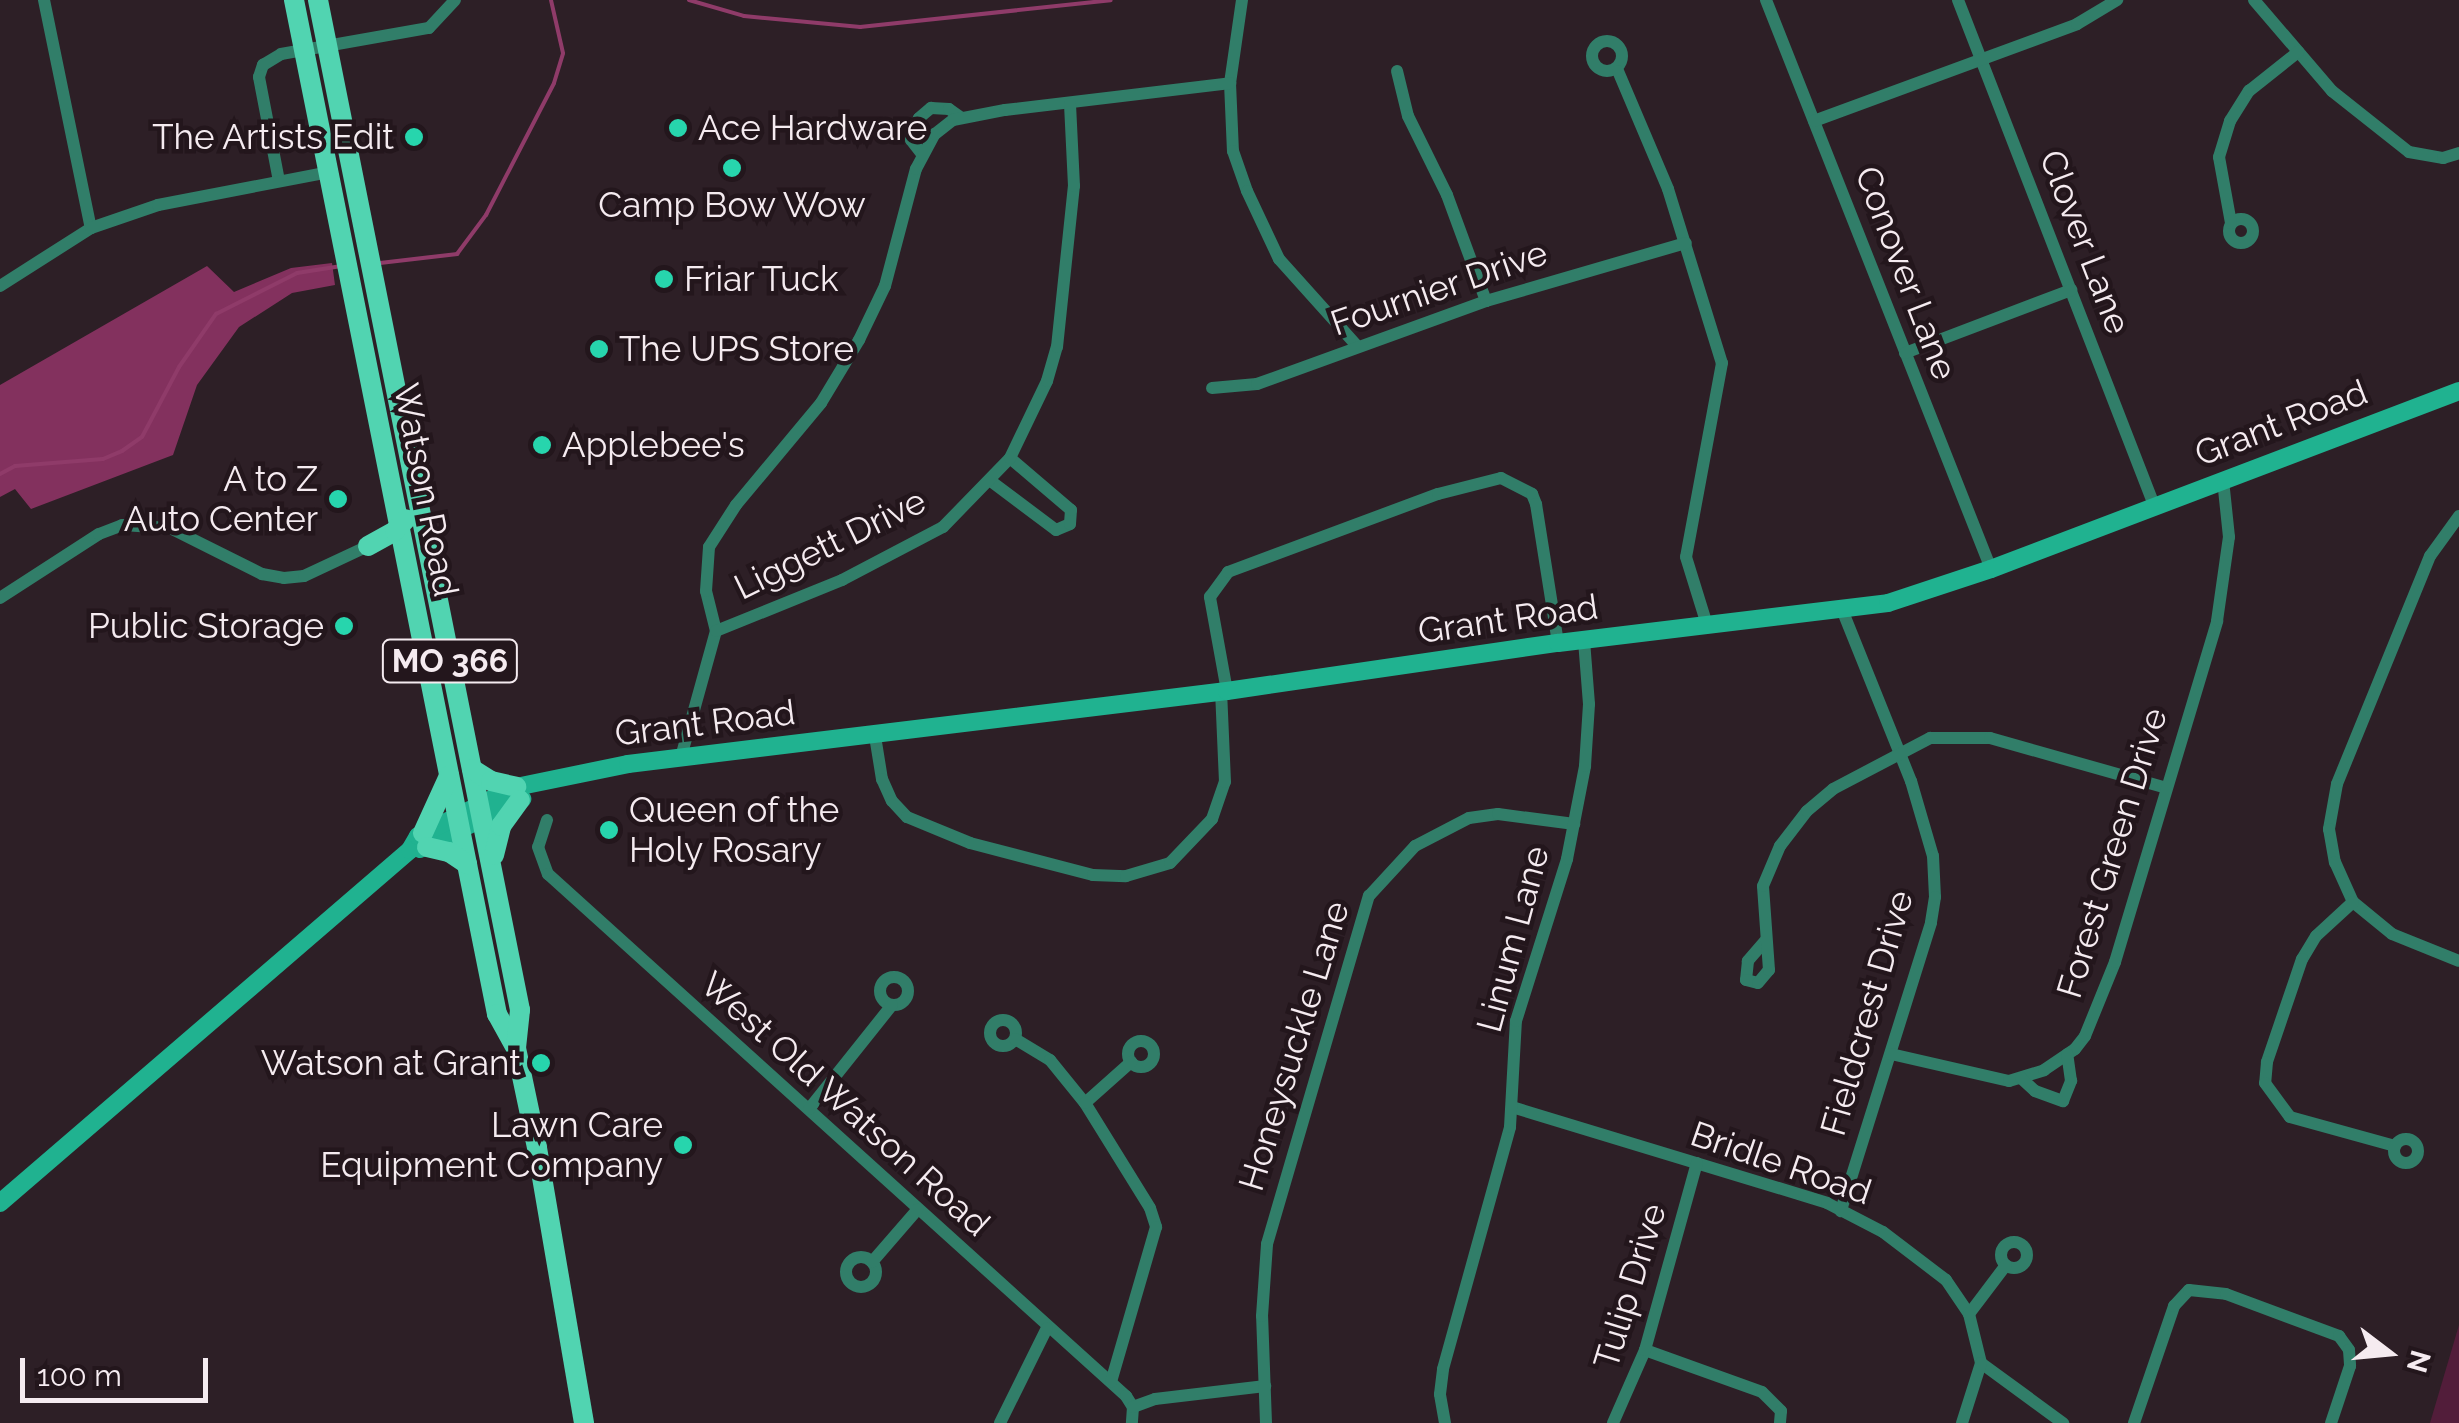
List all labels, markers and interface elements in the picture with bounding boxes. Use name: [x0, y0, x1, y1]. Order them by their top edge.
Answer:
place label: Ace Hardware: [698, 107, 927, 149]
place label: The Artists Edit: [151, 116, 394, 158]
marker: Ace Hardware: [667, 117, 689, 139]
marker: The Artists Edit: [403, 126, 425, 148]
street label: Clover Lane: [2031, 144, 2139, 340]
marker: Camp Bow Wow: [721, 157, 743, 179]
street label: Conover Lane: [1846, 160, 1966, 386]
place label: Camp Bow Wow: [597, 184, 867, 226]
street label: Fournier Drive: [1325, 231, 1553, 345]
place label: Friar Tuck: [684, 258, 840, 300]
marker: Friar Tuck: [653, 268, 675, 290]
place label: The UPS Store: [619, 328, 854, 370]
marker: The UPS Store: [588, 338, 610, 360]
street label: Grant Road: [2189, 371, 2373, 475]
street label: Watson Road: [385, 380, 467, 600]
place label: Applebee's: [562, 424, 745, 466]
marker: Applebee's: [531, 434, 553, 456]
place label: A to Z Auto Center: [124, 458, 318, 540]
street label: Liggett Drive: [728, 480, 932, 608]
marker: A to Z Auto Center: [327, 488, 349, 510]
street label: Grant Road: [1415, 586, 1601, 652]
place label: Public Storage: [88, 605, 324, 647]
marker: Public Storage: [333, 615, 355, 637]
road number: MO 366: [380, 634, 520, 688]
street label: Grant Road: [613, 691, 797, 755]
street label: Forest Green Drive: [2048, 703, 2176, 1003]
place label: Queen of the Holy Rosary: [629, 789, 840, 871]
marker: Queen of the Holy Rosary: [598, 819, 620, 841]
street label: Linum Lane: [1468, 841, 1558, 1037]
street label: Fieldcrest Drive: [1812, 886, 1922, 1140]
street label: Honeysuckle Lane: [1230, 896, 1358, 1196]
street label: West Old Watson Road: [691, 963, 999, 1245]
place label: Watson at Grant: [261, 1042, 521, 1084]
marker: Watson at Grant: [530, 1052, 552, 1074]
place label: Lawn Care Equipment Company: [320, 1104, 663, 1186]
street label: Bridle Road: [1685, 1113, 1877, 1213]
marker: Lawn Care Equipment Company: [672, 1134, 694, 1156]
street label: Tulip Drive: [1585, 1198, 1675, 1374]
north arrow: [2339, 1303, 2439, 1403]
scale bar: [25, 1338, 212, 1400]
text: N: [2400, 1347, 2437, 1376]
text: 100 m: [37, 1358, 122, 1393]

